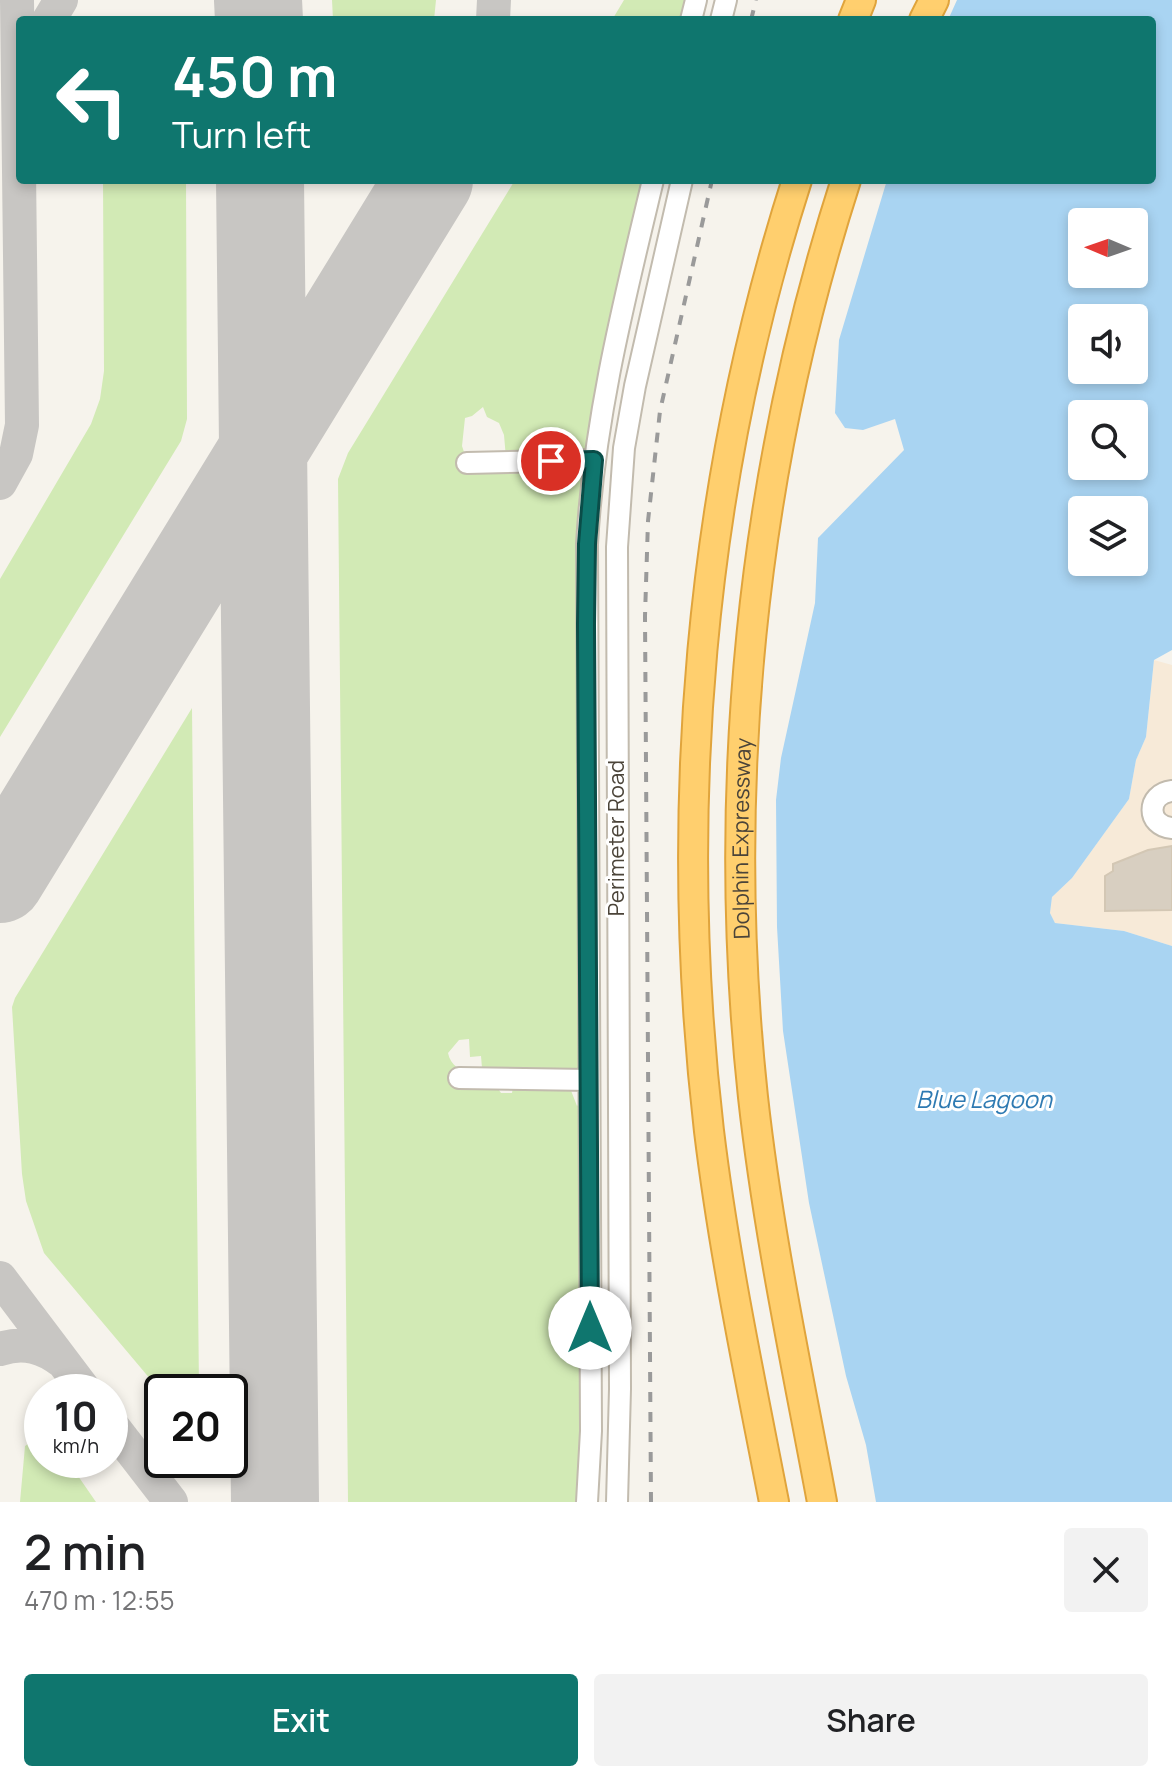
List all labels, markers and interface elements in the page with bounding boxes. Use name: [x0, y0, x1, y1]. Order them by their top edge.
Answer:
text: 450 m: [172, 37, 337, 114]
icon: left: [40, 48, 144, 152]
text: Turn left: [172, 110, 311, 159]
north arrow: [1068, 208, 1148, 288]
map controls: [1068, 208, 1148, 576]
button: sound: [1068, 304, 1148, 384]
button: search: [1068, 400, 1148, 480]
pin: [517, 427, 585, 495]
icon: arrive: [529, 439, 573, 483]
button: layers: [1068, 496, 1148, 576]
street label: Dolphin Expressway: [725, 737, 758, 940]
street label: Perimeter Road: [601, 760, 631, 916]
water label: Blue Lagoon: [916, 1082, 1053, 1115]
position arrow: [548, 1286, 632, 1370]
speed limit sign: 20: [144, 1374, 248, 1478]
text: 10: [54, 1388, 98, 1443]
text: km/h: [53, 1432, 99, 1459]
text: 2 min: [24, 1519, 146, 1584]
button: close: [1064, 1528, 1148, 1612]
text: 470 m · 12:55: [24, 1582, 175, 1618]
button: Exit: [24, 1674, 578, 1766]
button: Share: [594, 1674, 1148, 1766]

